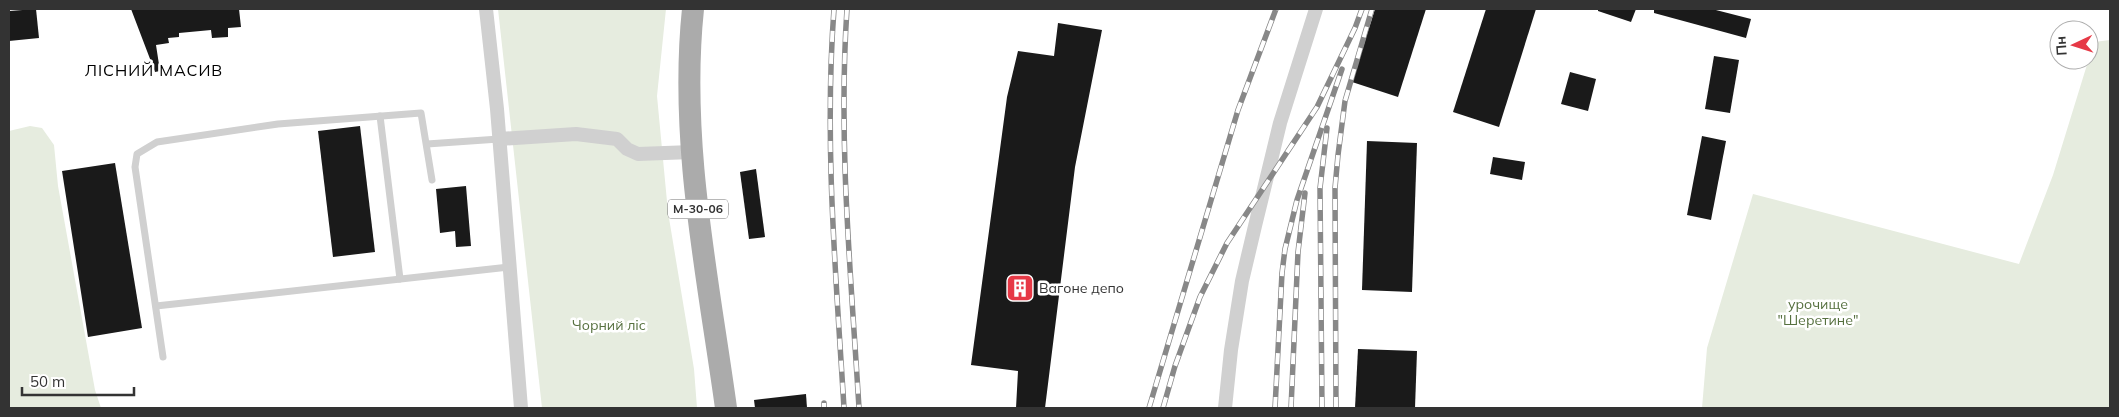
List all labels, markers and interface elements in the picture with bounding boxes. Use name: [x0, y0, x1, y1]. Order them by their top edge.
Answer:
north arrow: [2049, 20, 2099, 70]
text: Пн: [2051, 36, 2071, 56]
district label: ЛІСНИЙ МАСИВ: [85, 60, 223, 80]
road number: М-30-06: [668, 200, 728, 218]
building icon: Вагоне депо: [1005, 273, 1035, 303]
place label: Вагоне депо: [1039, 279, 1124, 297]
park label: урочище "Шеретине": [1777, 295, 1859, 329]
park label: Чорний ліс: [572, 316, 646, 334]
scale bar: [22, 364, 135, 396]
text: 50 m: [30, 372, 65, 391]

